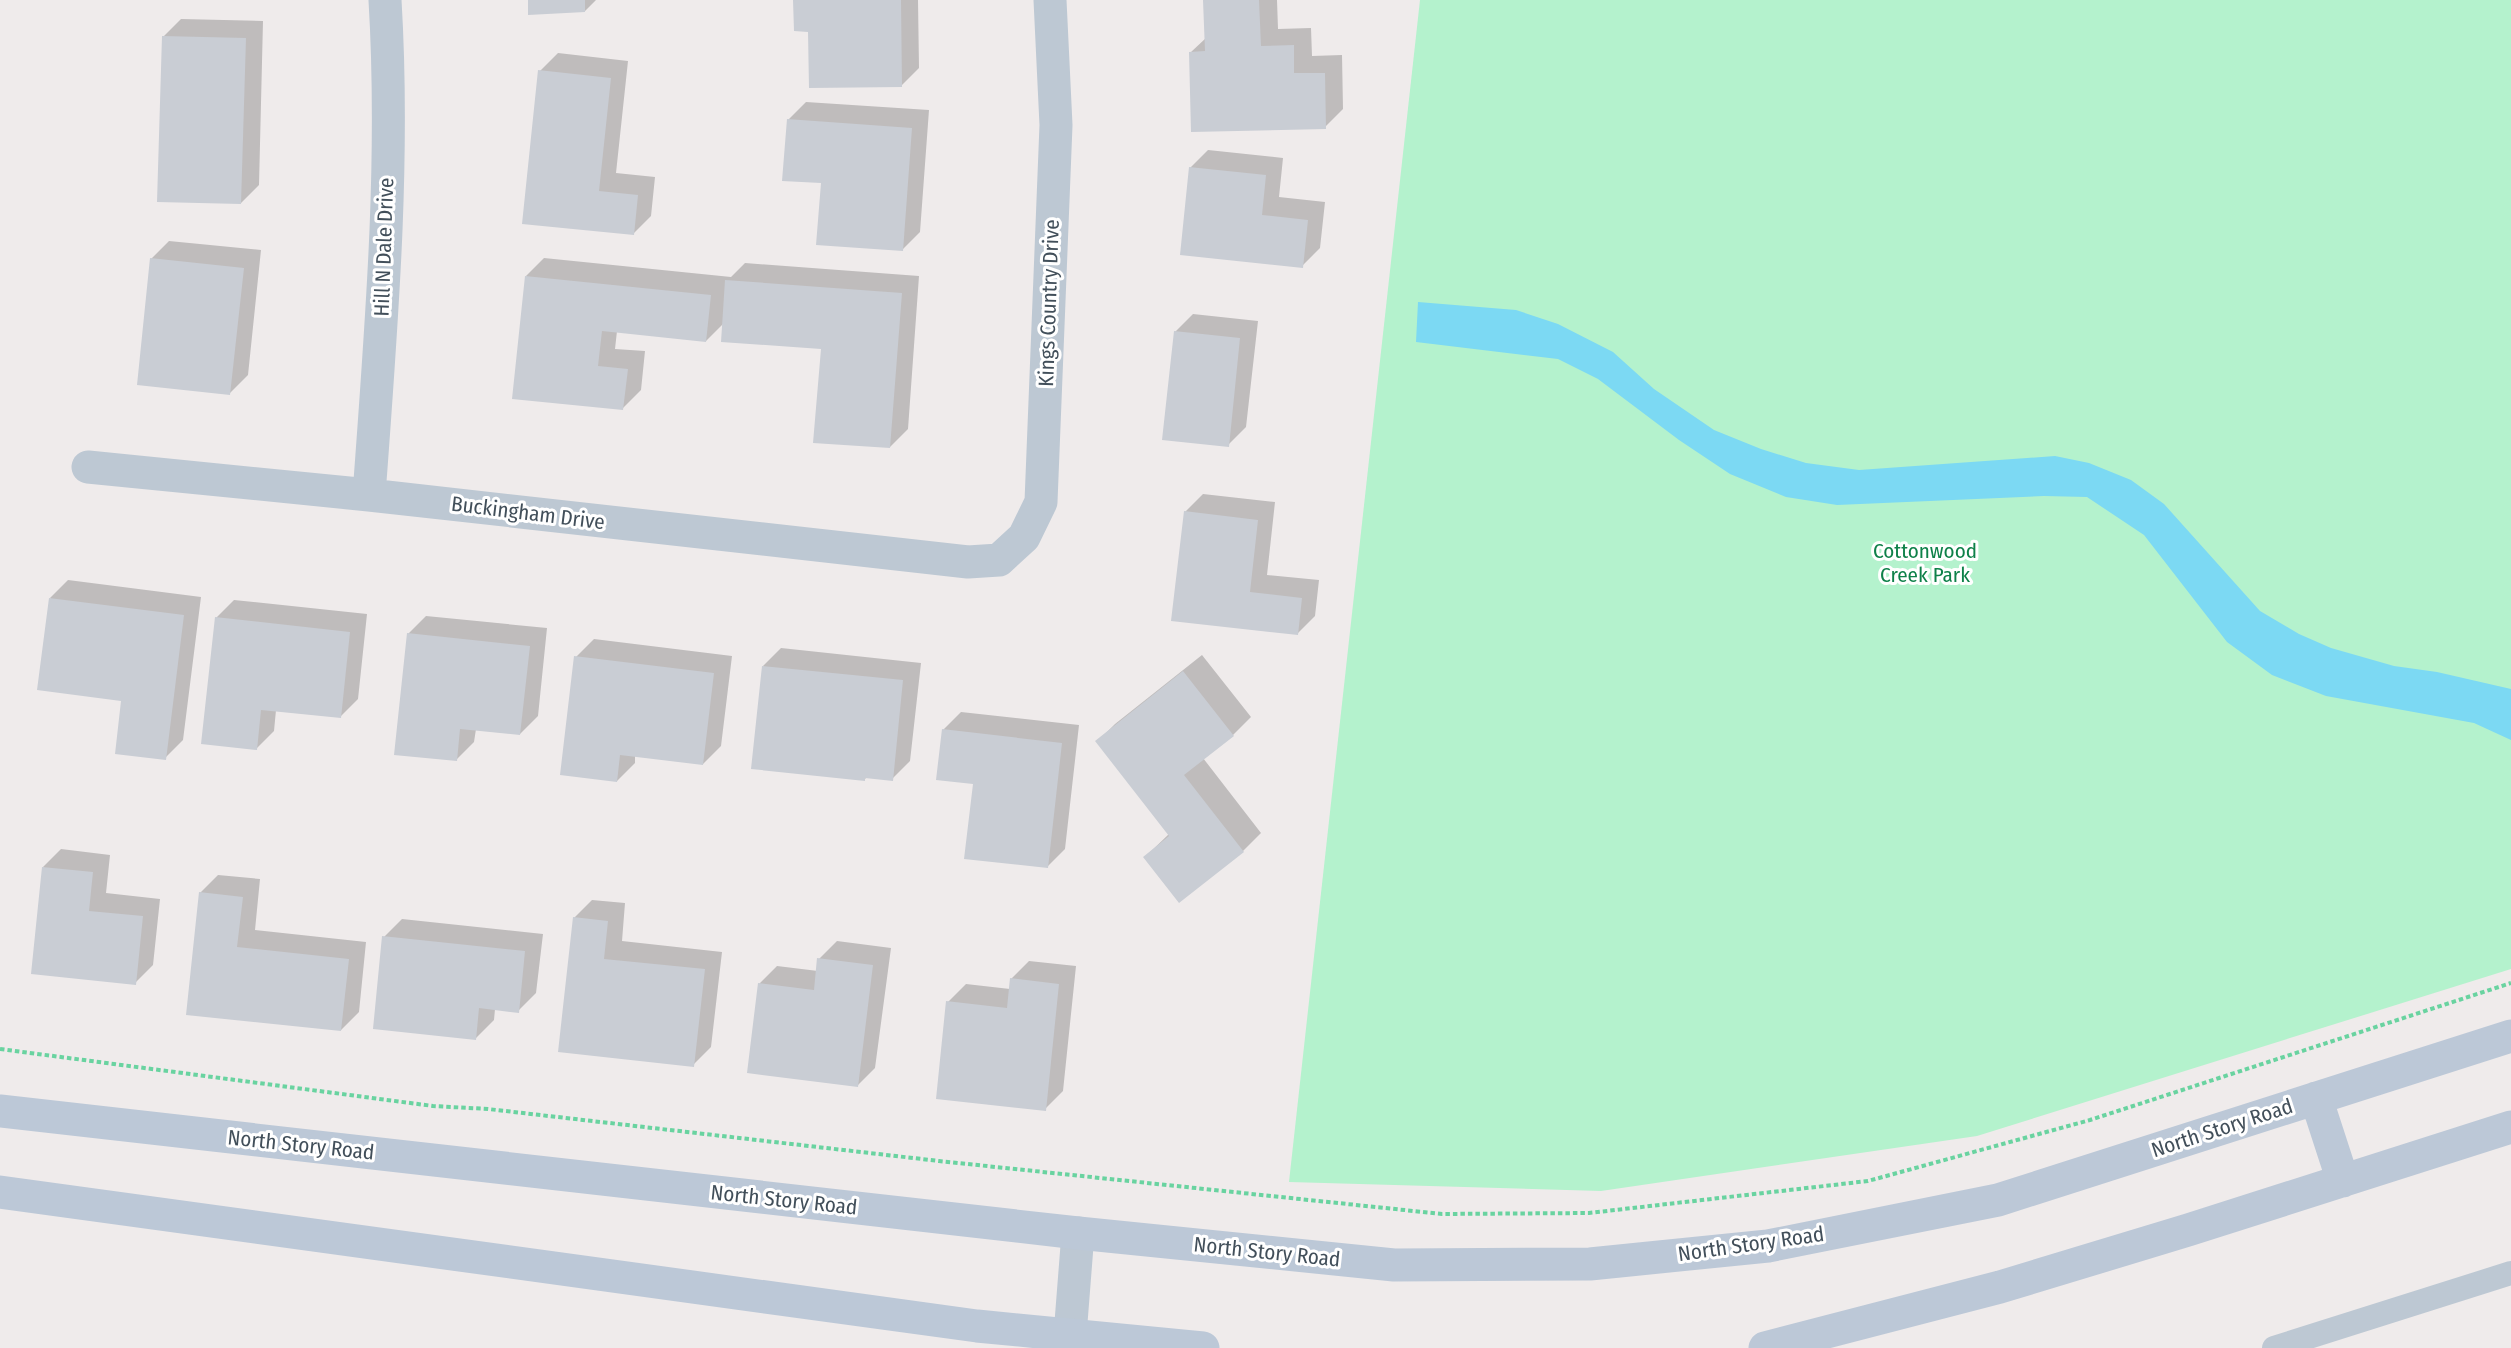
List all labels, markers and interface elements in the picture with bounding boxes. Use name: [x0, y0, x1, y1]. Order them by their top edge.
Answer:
street label: Hill N Dale Drive: [369, 177, 399, 317]
street label: Kings Country Drive: [1033, 219, 1065, 387]
street label: Buckingham Drive: [450, 491, 606, 535]
park label: Cottonwood Creek Park: [1873, 538, 1977, 588]
street label: North Story Road: [2148, 1093, 2296, 1163]
street label: North Story Road: [226, 1124, 376, 1166]
street label: North Story Road: [709, 1179, 859, 1221]
street label: North Story Road: [1676, 1221, 1826, 1267]
street label: North Story Road: [1192, 1231, 1342, 1273]

